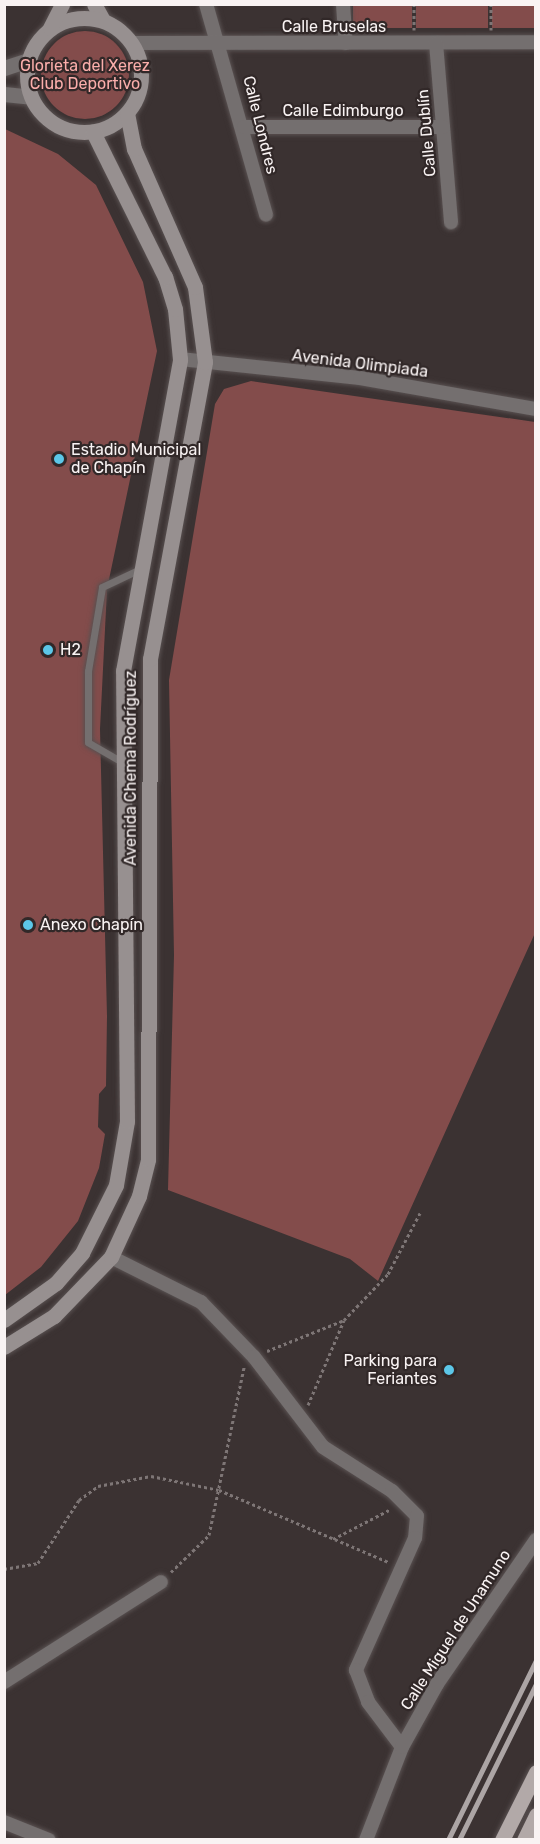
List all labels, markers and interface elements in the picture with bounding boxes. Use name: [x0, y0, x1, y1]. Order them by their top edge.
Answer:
street label: Calle Bruselas: [282, 17, 386, 37]
park label: Glorieta del Xerez Club Deportivo: [20, 56, 150, 94]
street label: Calle Londres: [239, 74, 281, 176]
street label: Calle Dublín: [414, 88, 440, 178]
street label: Calle Edimburgo: [282, 101, 404, 121]
street label: Avenida Olimpiada: [291, 346, 429, 382]
place label: Estadio Municipal de Chapín: [71, 440, 201, 478]
marker: Estadio Municipal de Chapín: [52, 452, 66, 466]
place label: H2: [60, 640, 81, 660]
marker: H2: [41, 643, 55, 657]
street label: Avenida Chema Rodríguez: [121, 670, 141, 866]
place label: Anexo Chapín: [40, 915, 143, 935]
marker: Anexo Chapín: [21, 918, 35, 932]
place label: Parking para Feriantes: [344, 1351, 437, 1389]
marker: Parking para Feriantes: [442, 1363, 456, 1377]
street label: Calle Miguel de Unamuno: [397, 1546, 515, 1714]

